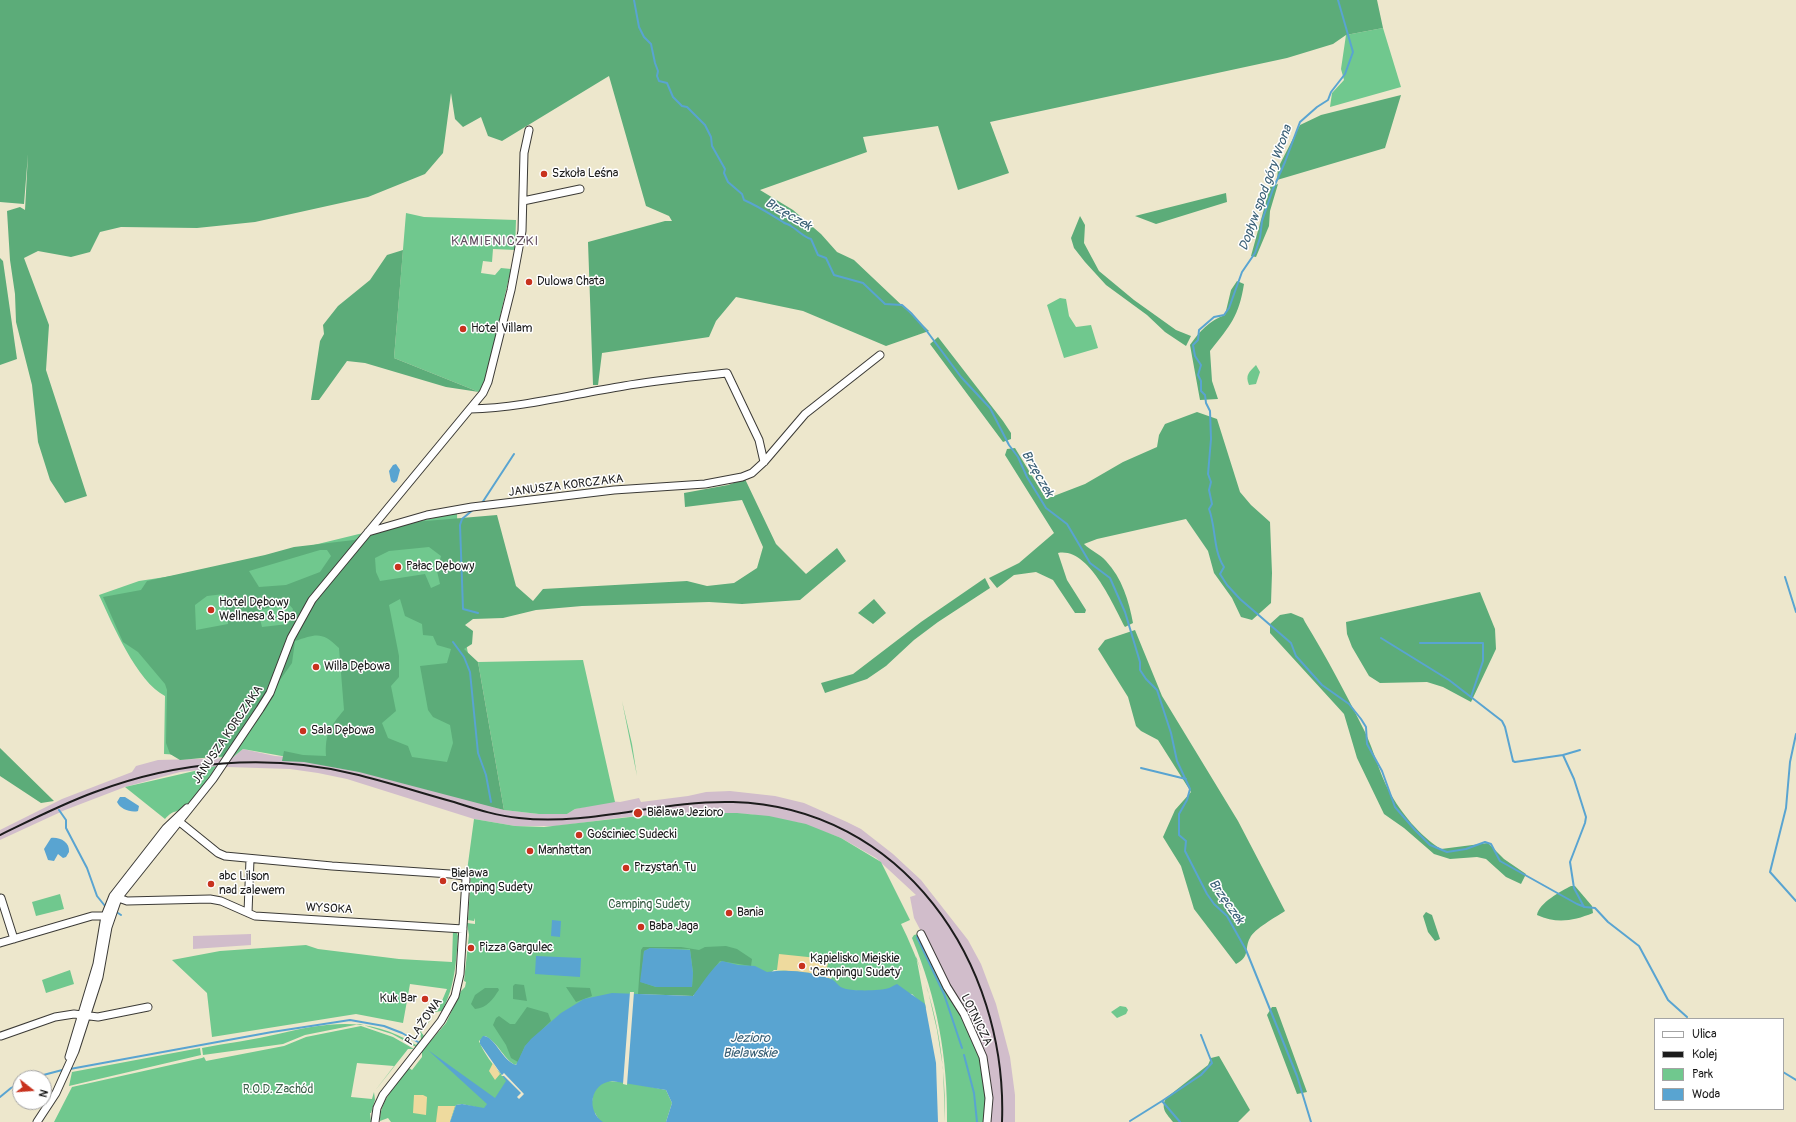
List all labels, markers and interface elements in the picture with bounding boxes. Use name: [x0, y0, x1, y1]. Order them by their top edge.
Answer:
water label: Dopływ spod góry Wrona: [1236, 123, 1296, 253]
place label: Szkoła Leśna: [552, 167, 618, 181]
marker: Szkoła Leśna: [539, 169, 549, 179]
water label: Brzęczek: [762, 196, 814, 234]
district label: KAMIENICZKI: [451, 234, 539, 250]
place label: Dulowa Chata: [537, 275, 604, 289]
marker: Dulowa Chata: [524, 277, 534, 287]
place label: Hotel Villam: [471, 322, 533, 336]
marker: Hotel Villam: [458, 324, 468, 334]
water label: Brzęczek: [1018, 448, 1056, 500]
street label: JANUSZA KORCZAKA: [508, 472, 624, 500]
place label: Pałac Dębowy: [406, 560, 474, 574]
marker: Pałac Dębowy: [393, 562, 403, 572]
place label: Hotel Dębowy Wellnesa & Spa: [219, 596, 295, 624]
marker: Hotel Dębowy Wellnesa & Spa: [206, 605, 216, 615]
place label: Willa Dębowa: [324, 660, 390, 674]
marker: Willa Dębowa: [311, 662, 321, 672]
street label: JANUSZA KORCZAKA: [190, 683, 266, 787]
place label: Sala Dębowa: [311, 724, 374, 738]
marker: Sala Dębowa: [298, 726, 308, 736]
place label: Bielawa Jezioro: [647, 806, 724, 820]
marker: Bielawa Jezioro: [632, 807, 644, 819]
place label: Gościniec Sudecki: [587, 828, 677, 842]
marker: Gościniec Sudecki: [574, 830, 584, 840]
place label: Manhattan: [538, 844, 591, 858]
marker: Manhattan: [525, 846, 535, 856]
place label: Przystań. Tu: [634, 861, 696, 875]
marker: Przystań. Tu: [621, 863, 631, 873]
place label: Bielawa Camping Sudety: [451, 867, 533, 895]
place label: abc Lilson nad zalewem: [219, 870, 285, 898]
marker: Bielawa Camping Sudety: [438, 876, 448, 886]
water label: Brzęczek: [1205, 877, 1247, 927]
marker: abc Lilson nad zalewem: [206, 879, 216, 889]
park label: Camping Sudety: [608, 898, 690, 912]
street label: WYSOKA: [305, 901, 353, 917]
place label: Bania: [737, 906, 764, 920]
marker: Bania: [724, 908, 734, 918]
place label: Baba Jaga: [649, 920, 698, 934]
marker: Baba Jaga: [636, 922, 646, 932]
place label: Pizza Gargulec: [479, 941, 553, 955]
marker: Pizza Gargulec: [466, 943, 476, 953]
place label: Kąpielisko Miejskie 'Campingu Sudety': [810, 952, 902, 980]
marker: Kąpielisko Miejskie 'Campingu Sudety': [797, 961, 807, 971]
place label: Kuk Bar: [379, 992, 417, 1006]
street label: LOTNICZA: [957, 992, 995, 1048]
marker: Kuk Bar: [420, 994, 430, 1004]
street label: PLAŻOWA: [402, 995, 446, 1049]
legend: [1654, 1018, 1784, 1110]
text: Ulica: [1692, 1027, 1717, 1042]
water label: Jezioro Bielawskie: [723, 1031, 777, 1062]
text: Kolej: [1692, 1047, 1717, 1062]
text: Park: [1692, 1067, 1713, 1082]
north arrow: [12, 1070, 52, 1110]
park label: R.O.D. Zachód: [243, 1083, 313, 1097]
text: Woda: [1692, 1087, 1720, 1102]
text: N: [36, 1088, 50, 1099]

